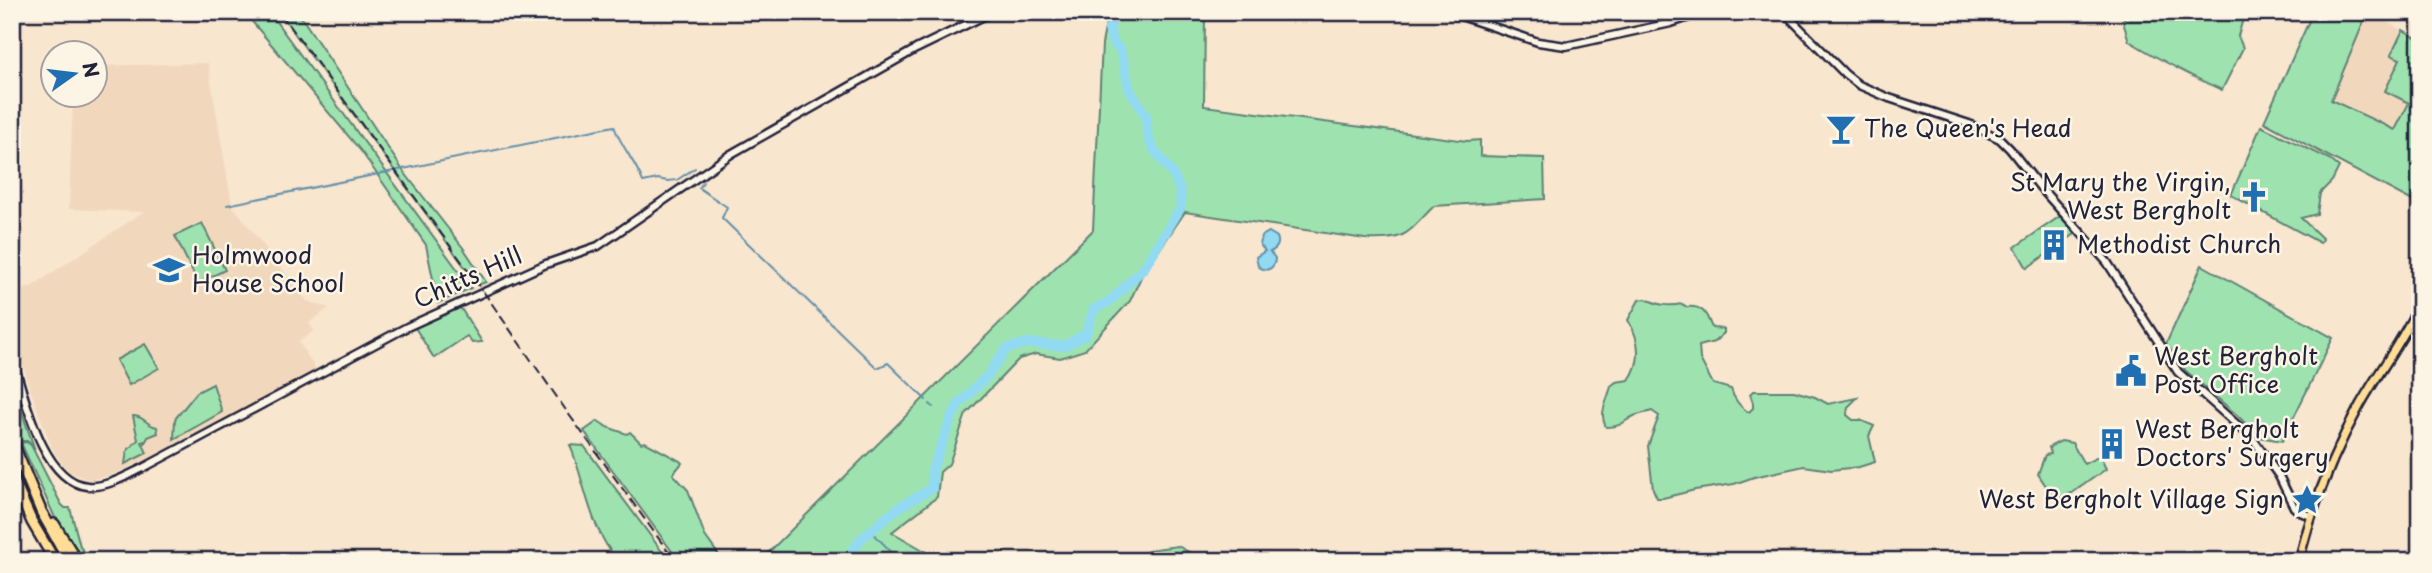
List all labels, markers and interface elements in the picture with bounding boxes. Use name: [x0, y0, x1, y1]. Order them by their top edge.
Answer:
north arrow: [38, 38, 108, 108]
text: N: [76, 59, 107, 80]
place label: The Queen's Head: [1864, 109, 2072, 145]
bar icon: The Queen's Head: [1824, 112, 1858, 146]
place label: St Mary the Virgin, West Bergholt: [2010, 163, 2231, 227]
church icon: St Mary the Virgin, West Bergholt: [2237, 180, 2271, 214]
place label: Methodist Church: [2077, 225, 2281, 261]
building icon: Methodist Church: [2037, 228, 2071, 262]
place label: Holmwood House School: [192, 236, 345, 300]
street label: Chitts Hill: [407, 236, 527, 316]
school or university icon: Holmwood House School: [152, 253, 186, 287]
place label: West Bergholt Post Office: [2154, 337, 2318, 401]
public building icon: West Bergholt Post Office: [2114, 354, 2148, 388]
place label: West Bergholt Doctors' Surgery: [2135, 410, 2329, 474]
building icon: West Bergholt Doctors' Surgery: [2095, 427, 2129, 461]
place label: West Bergholt Village Sign: [1979, 480, 2284, 516]
place icon: West Bergholt Village Sign: [2290, 483, 2324, 517]

